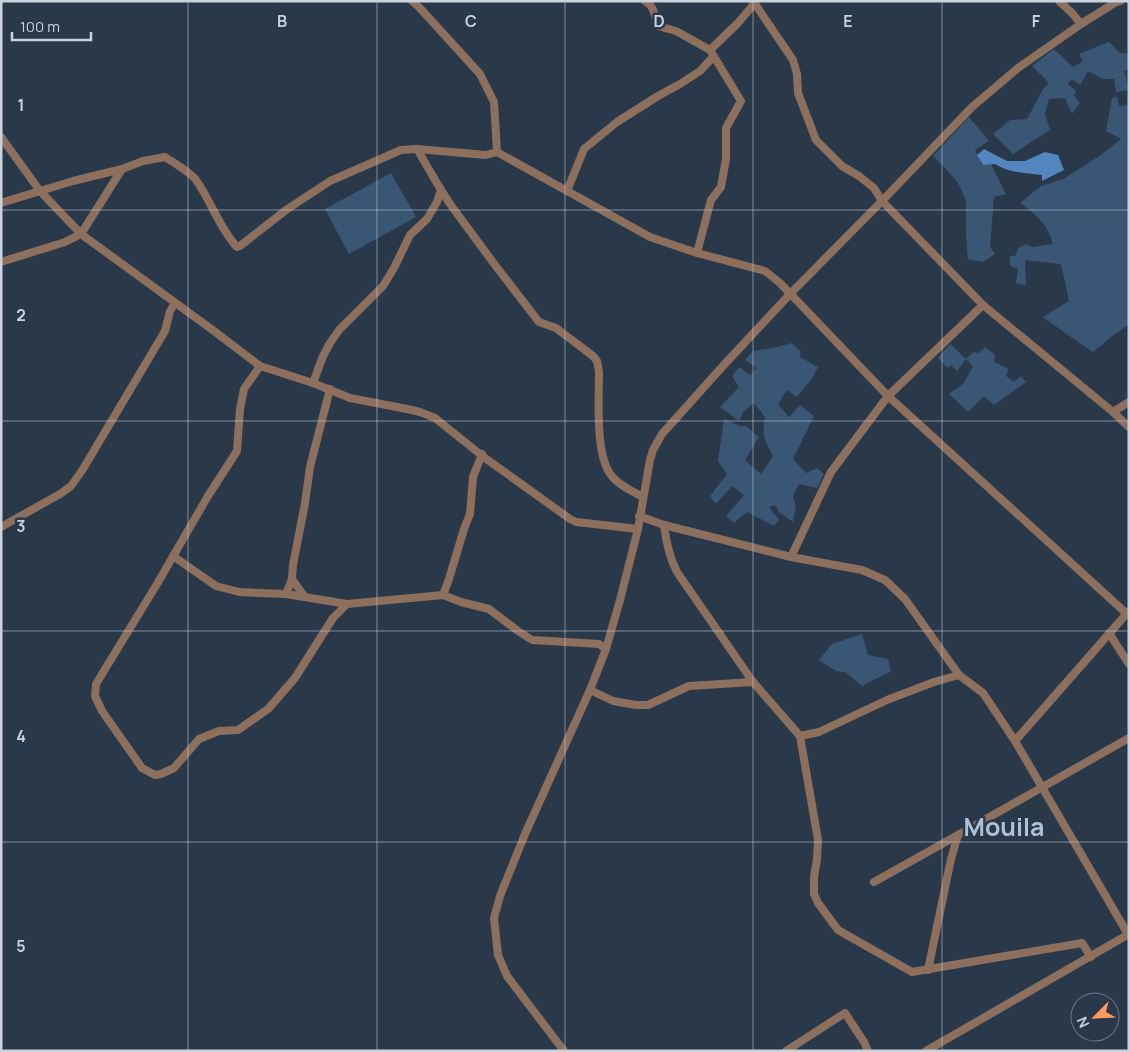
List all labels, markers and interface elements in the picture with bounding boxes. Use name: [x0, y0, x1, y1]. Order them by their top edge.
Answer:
scale bar: [12, 10, 91, 42]
text: B: [277, 10, 287, 32]
text: C: [465, 10, 477, 32]
text: D: [653, 10, 665, 32]
text: E: [843, 10, 853, 32]
text: F: [1032, 10, 1041, 32]
text: 100 m: [20, 16, 60, 37]
text: 1: [17, 94, 25, 116]
text: 2: [16, 304, 26, 326]
text: 3: [16, 515, 26, 537]
text: 4: [16, 725, 26, 747]
district label: Mouila: [964, 809, 1044, 844]
text: 5: [16, 935, 26, 957]
north arrow: [1070, 992, 1120, 1042]
text: N: [1072, 1014, 1093, 1031]

